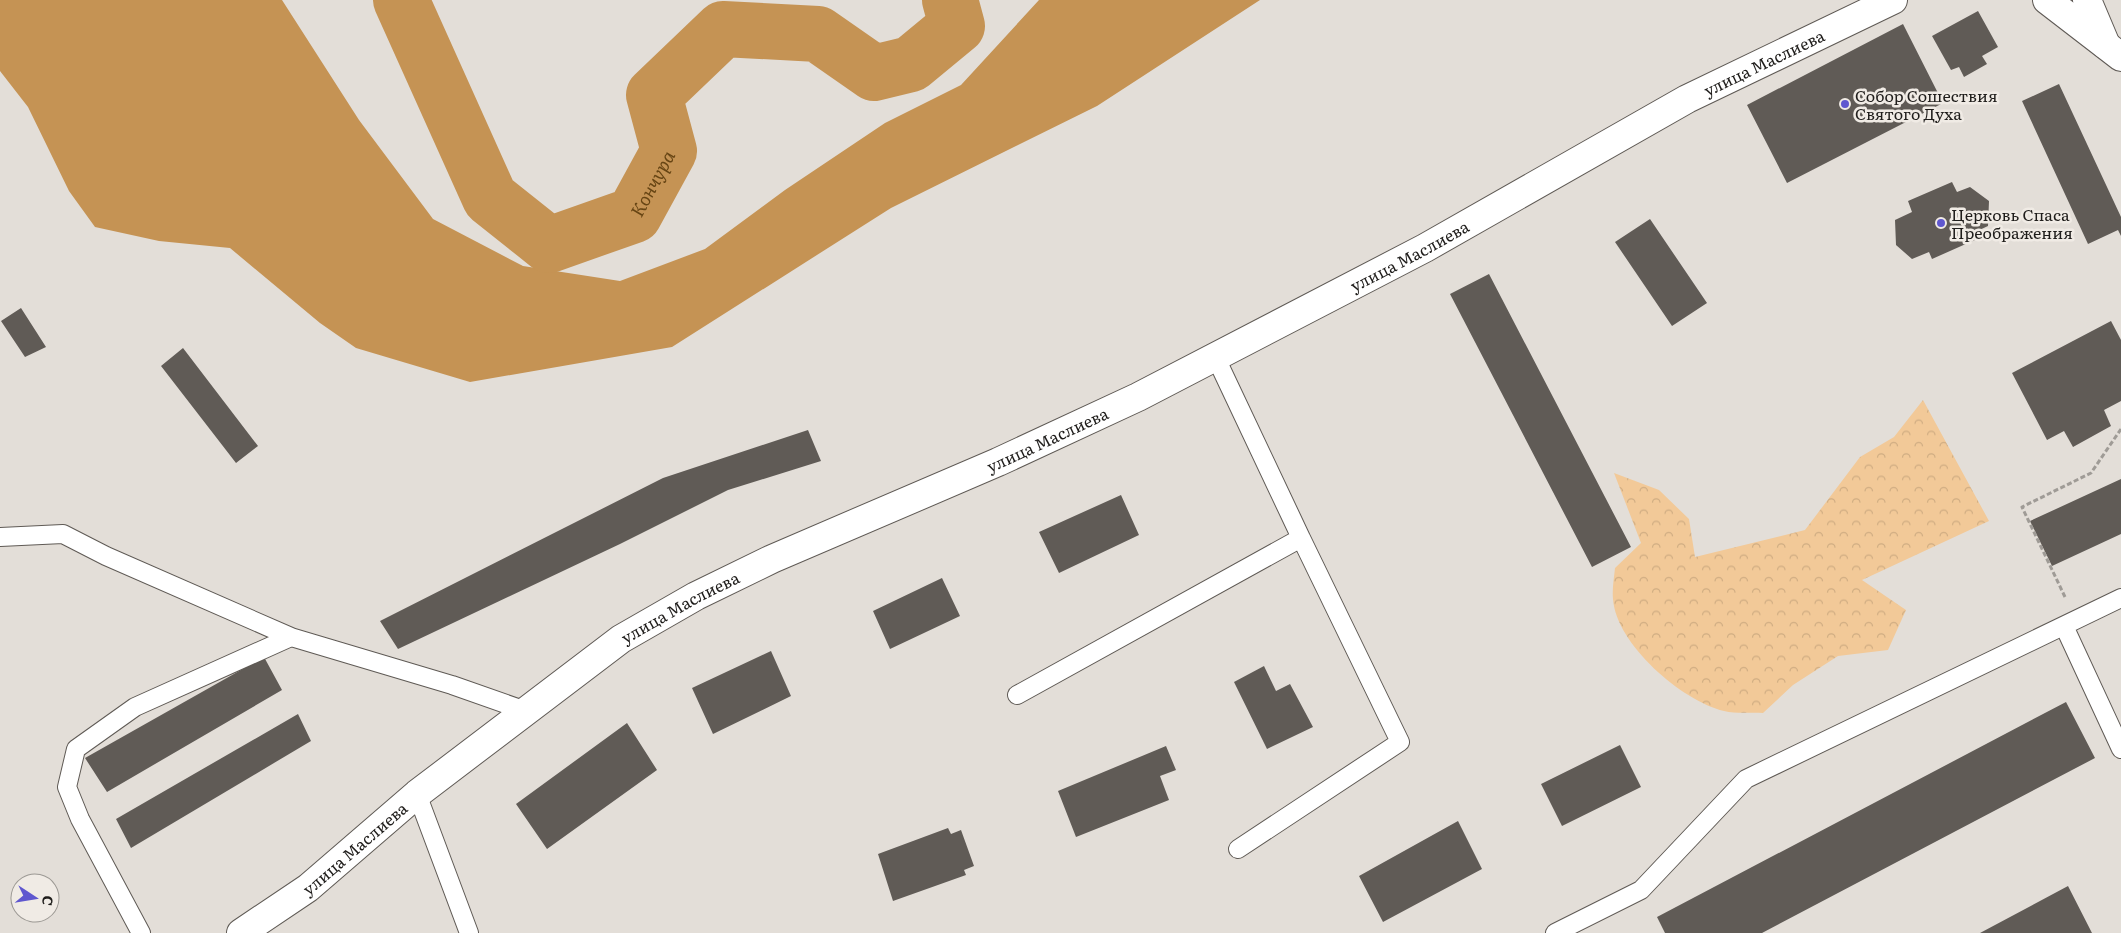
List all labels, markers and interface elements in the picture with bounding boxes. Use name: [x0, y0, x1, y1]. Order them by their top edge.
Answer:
street label: улица Маслиева: [1699, 23, 1829, 101]
place label: Собор Сошествия Святого Духа: [1855, 83, 1998, 125]
marker: Собор Сошествия Святого Духа: [1839, 98, 1851, 110]
water label: Кончура: [622, 144, 681, 221]
place label: Церковь Спаса Преображения: [1951, 202, 2073, 244]
street label: улица Маслиева: [1346, 213, 1473, 297]
marker: Церковь Спаса Преображения: [1935, 217, 1947, 229]
street label: улица Маслиева: [983, 400, 1112, 478]
street label: улица Маслиева: [616, 565, 743, 649]
street label: улица Маслиева: [298, 796, 412, 900]
north arrow: [10, 873, 60, 923]
text: С: [38, 894, 60, 908]

